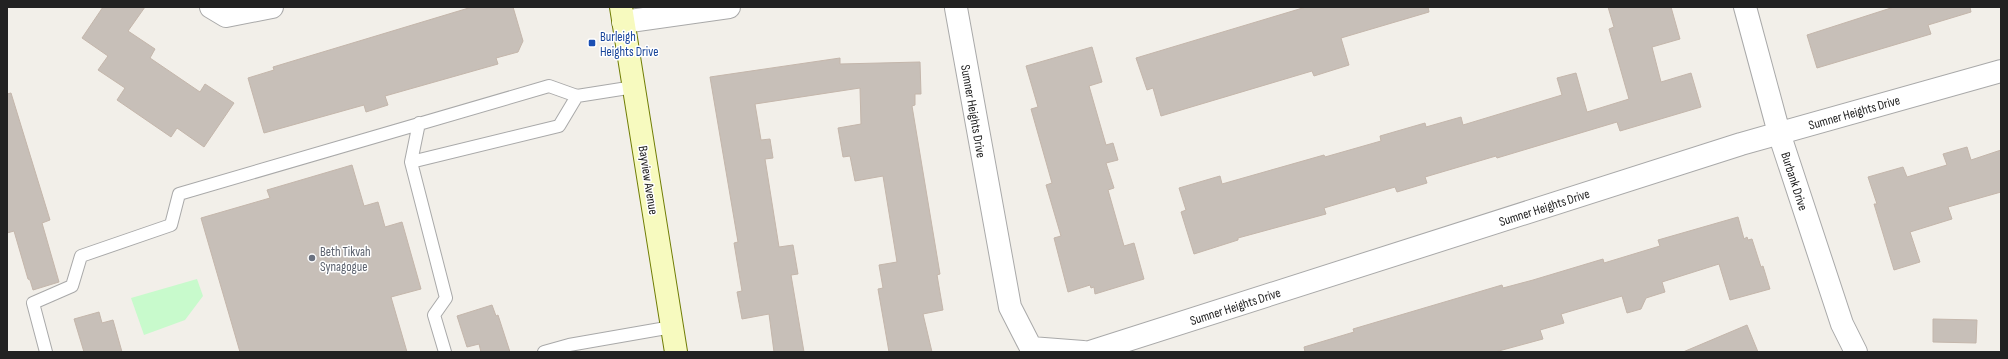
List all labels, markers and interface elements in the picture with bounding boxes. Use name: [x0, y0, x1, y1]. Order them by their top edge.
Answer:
place label: Burleigh Heights Drive: [600, 29, 658, 60]
marker: Burleigh Heights Drive: [587, 38, 597, 48]
street label: Sumner Heights Drive: [957, 63, 989, 159]
street label: Sumner Heights Drive: [1807, 92, 1902, 134]
street label: Bayview Avenue: [635, 145, 661, 216]
street label: Burbank Drive: [1777, 150, 1811, 213]
street label: Sumner Heights Drive: [1497, 186, 1592, 230]
place label: Beth Tikvah Synagogue: [320, 244, 371, 275]
marker: Beth Tikvah Synagogue: [307, 253, 317, 263]
street label: Sumner Heights Drive: [1188, 285, 1283, 329]

